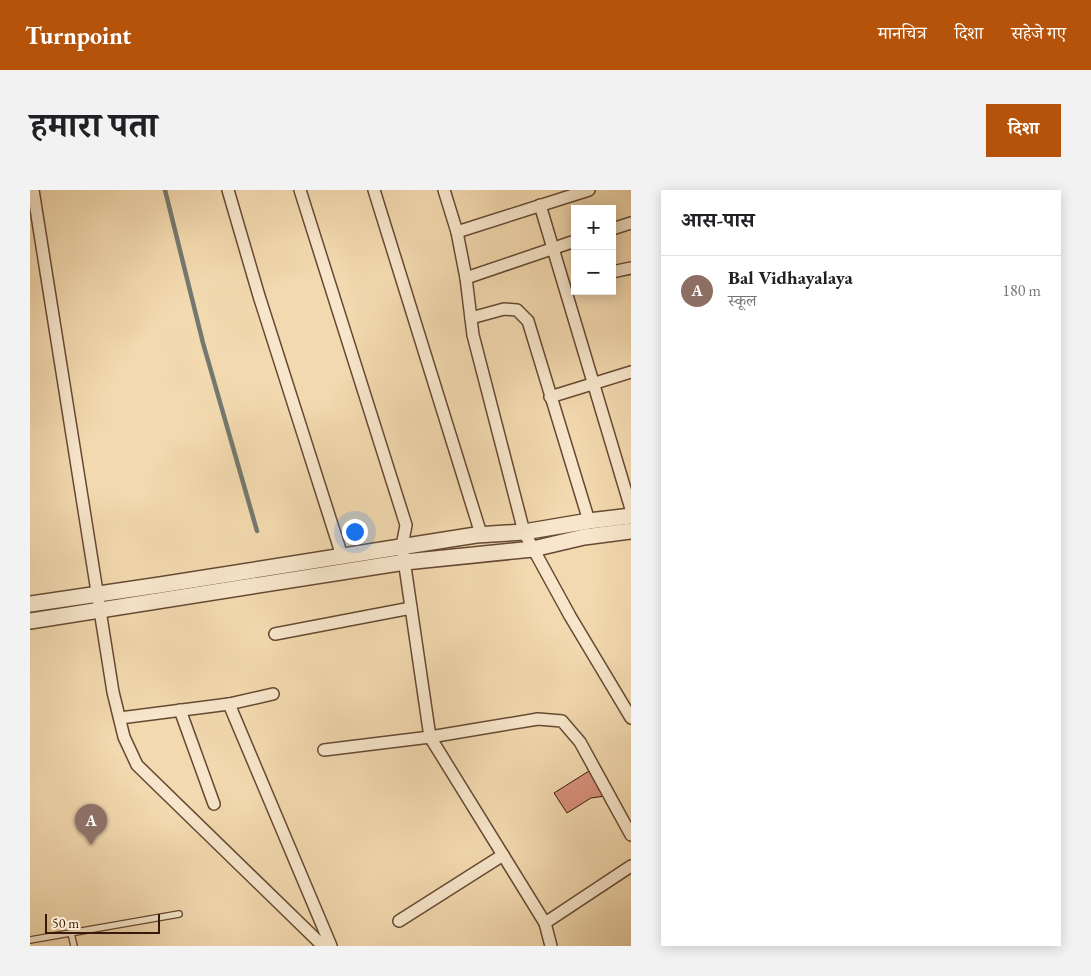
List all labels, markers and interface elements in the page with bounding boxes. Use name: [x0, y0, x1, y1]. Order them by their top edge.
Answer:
text: Turnpoint: [25, 20, 131, 51]
text: मानचित्र: [878, 21, 927, 44]
text: दिशा: [955, 21, 983, 44]
text: सहेजे गए: [1011, 21, 1066, 44]
text: हमारा पता: [30, 102, 157, 147]
button: दिशा: [986, 104, 1061, 157]
map controls: [571, 205, 616, 295]
button: +: [571, 205, 616, 250]
text: आस-पास: [681, 206, 754, 233]
button: −: [571, 250, 616, 295]
text: Bal Vidhayalaya: [728, 265, 853, 290]
text: A: [691, 280, 703, 301]
text: 180 m: [1002, 280, 1041, 301]
text: स्कूल: [728, 290, 757, 311]
your location: [342, 519, 368, 545]
pin: A: [75, 804, 107, 845]
scale bar: [45, 911, 160, 934]
text: 50 m: [52, 914, 79, 932]

